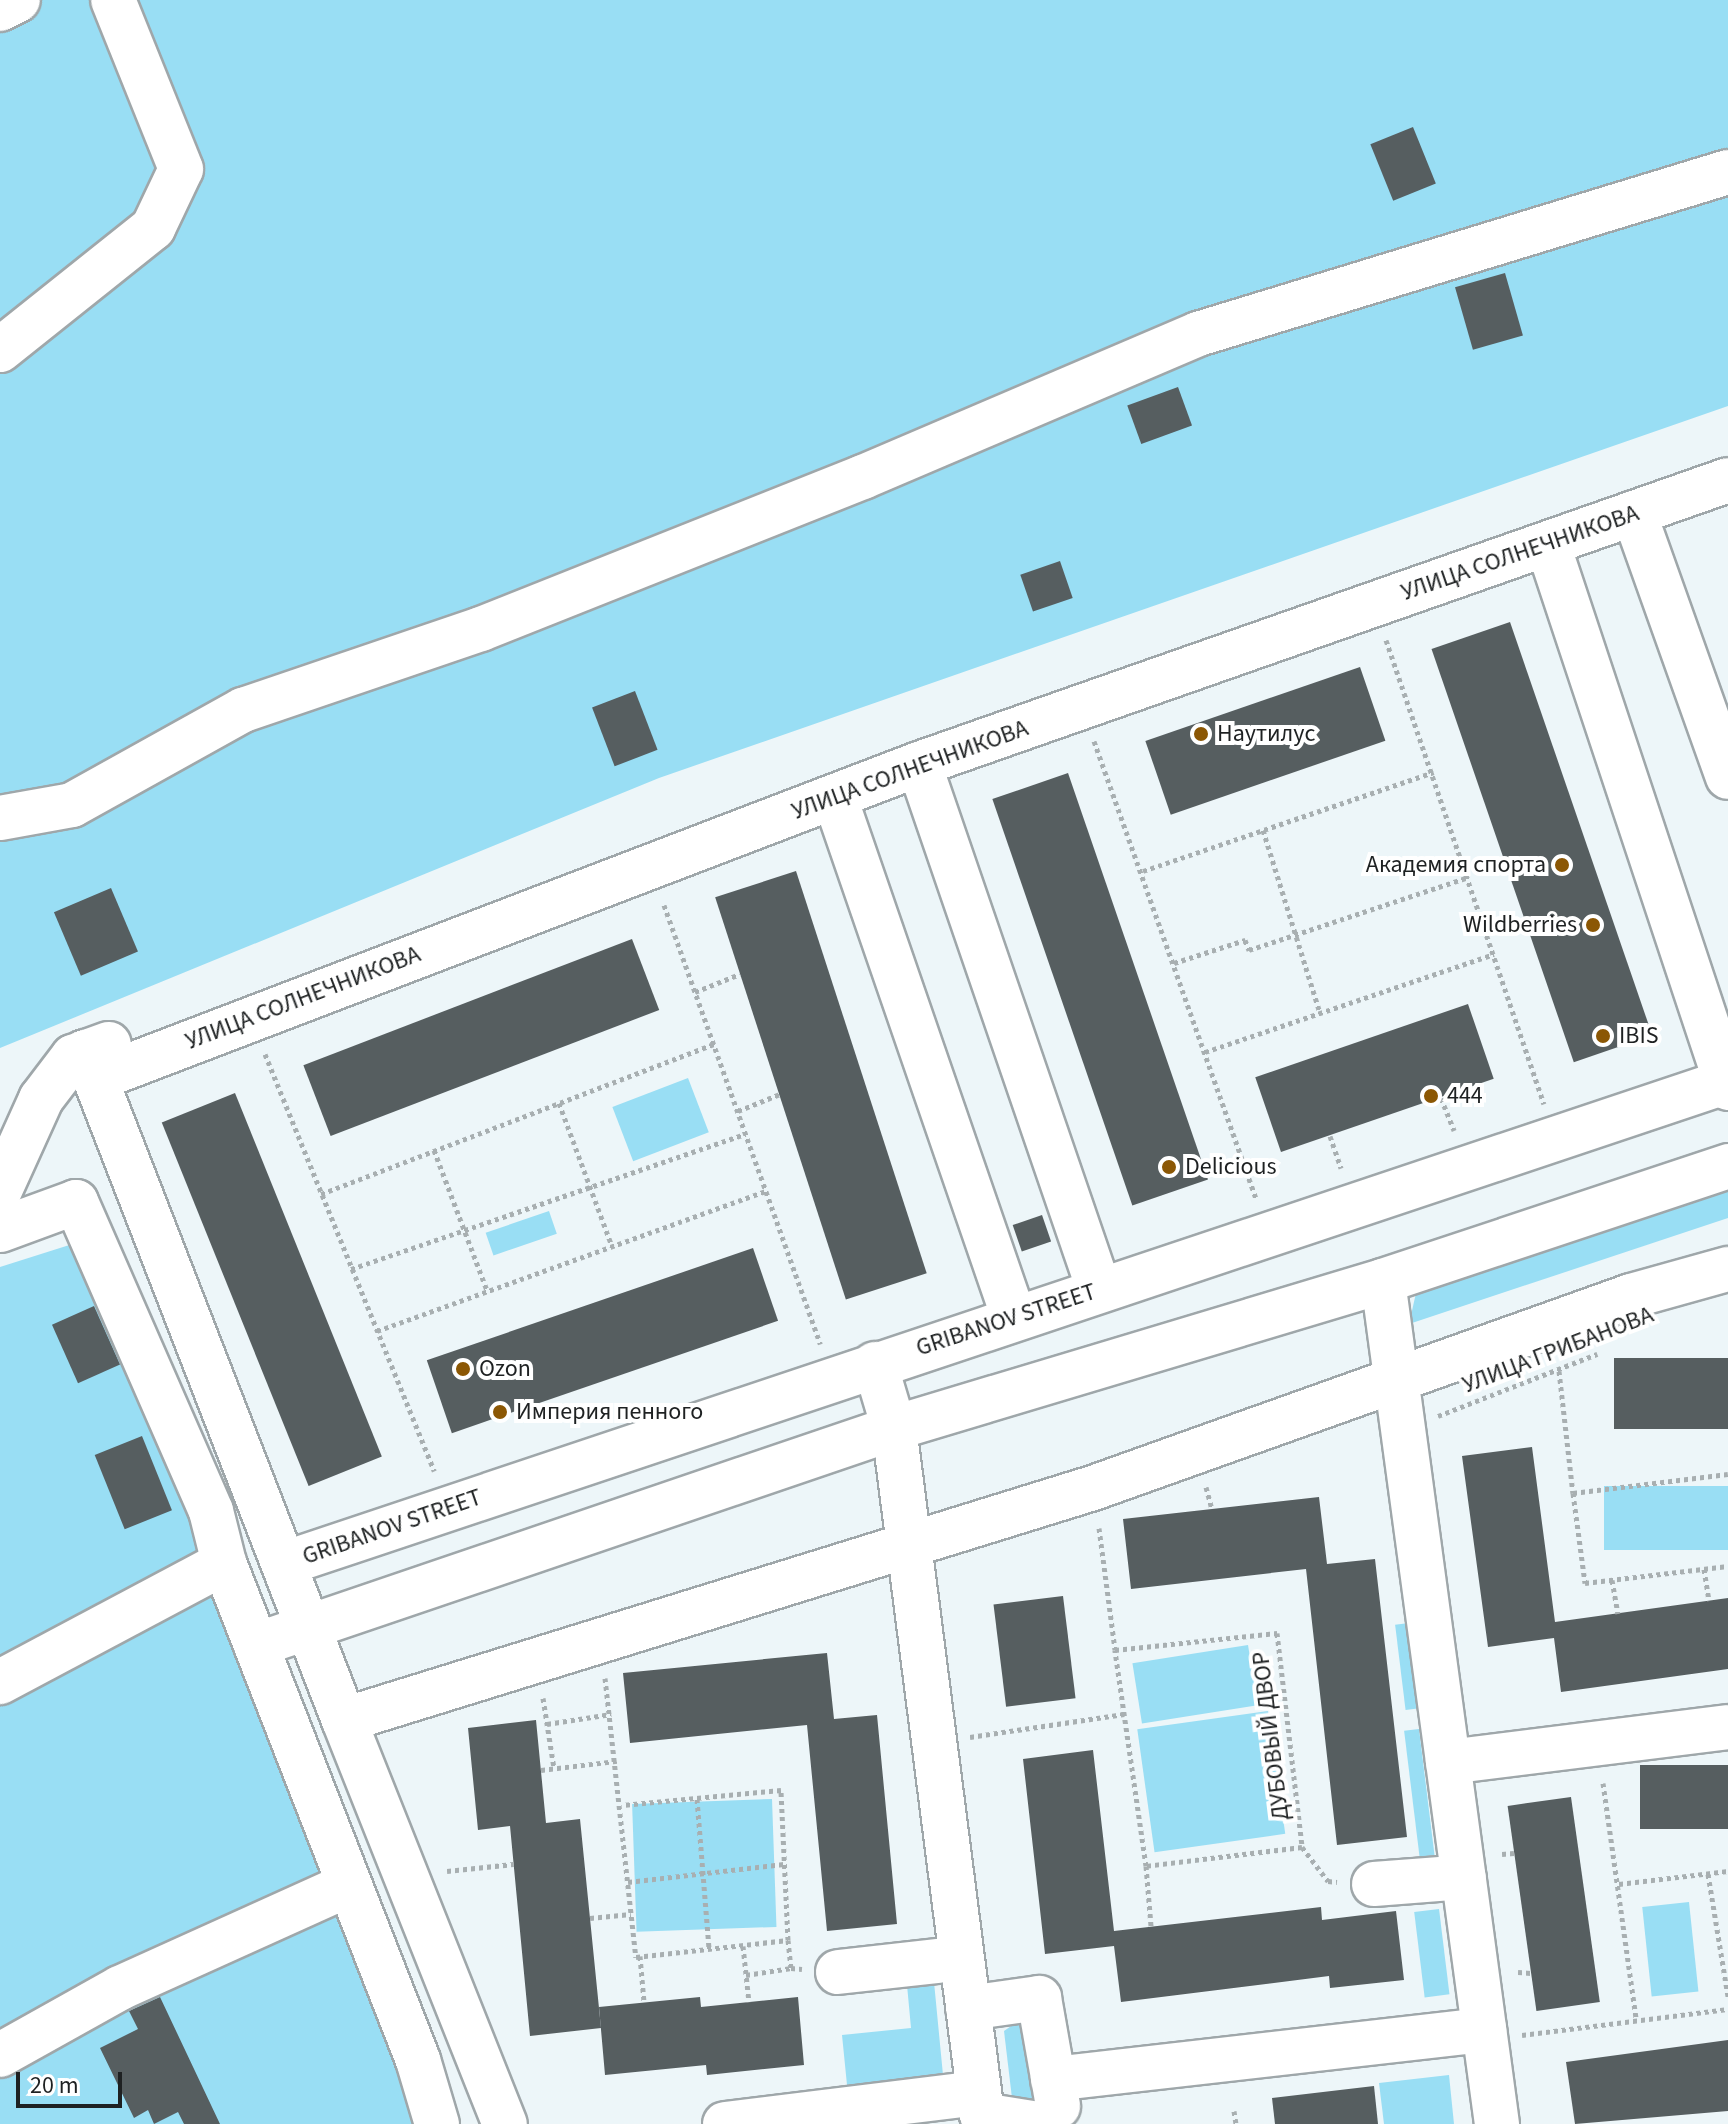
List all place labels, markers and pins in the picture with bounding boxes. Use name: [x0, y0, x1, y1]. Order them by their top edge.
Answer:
place label: Наутилус: [1217, 720, 1315, 748]
marker: Наутилус: [1192, 725, 1210, 743]
place label: Академия спорта: [1366, 851, 1546, 879]
marker: Академия спорта: [1553, 856, 1571, 874]
place label: Wildberries: [1463, 911, 1577, 939]
marker: Wildberries: [1584, 916, 1602, 934]
place label: IBIS: [1619, 1022, 1659, 1050]
marker: IBIS: [1594, 1027, 1612, 1045]
place label: 444: [1447, 1082, 1483, 1110]
marker: 444: [1422, 1087, 1440, 1105]
place label: Delicious: [1185, 1153, 1277, 1181]
marker: Delicious: [1160, 1158, 1178, 1176]
place label: Ozon: [479, 1355, 531, 1383]
marker: Ozon: [454, 1360, 472, 1378]
place label: Империя пенного: [516, 1398, 703, 1426]
marker: Империя пенного: [491, 1403, 509, 1421]

